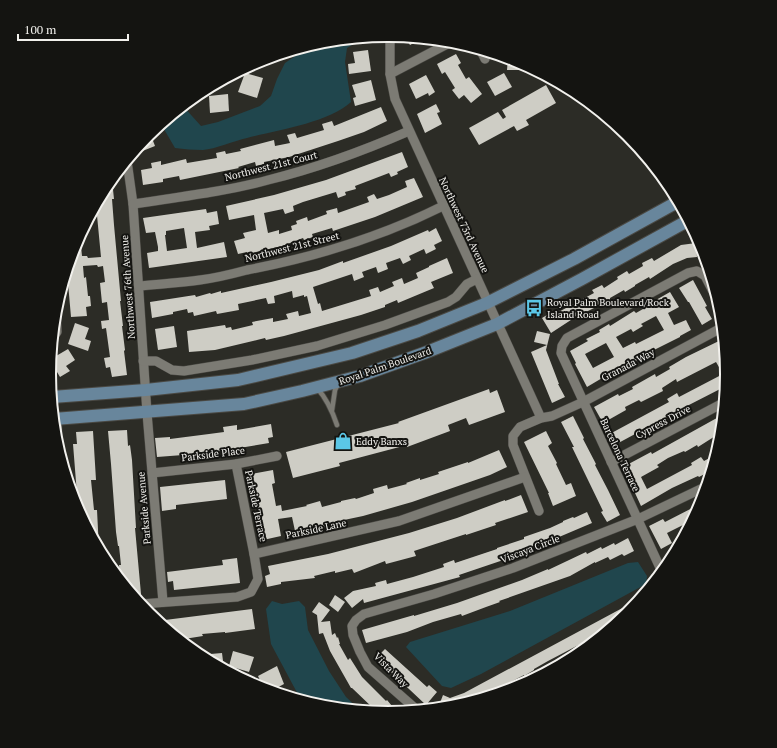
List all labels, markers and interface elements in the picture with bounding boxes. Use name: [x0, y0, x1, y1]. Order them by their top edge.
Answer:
scale bar: [18, 16, 128, 42]
text: 100 m: [24, 22, 57, 37]
street label: Northwest 21st Court: [223, 148, 319, 184]
street label: Northwest 73rd Avenue: [436, 175, 492, 275]
street label: Northwest 21st Street: [243, 229, 341, 265]
street label: Northwest 76th Avenue: [118, 235, 138, 339]
place label: Royal Palm Boulevard/Rock Island Road: [547, 296, 670, 321]
bus stop icon: Royal Palm Boulevard/Rock Island Road: [524, 298, 544, 318]
street label: Royal Palm Boulevard: [337, 344, 433, 388]
street label: Granada Way: [599, 345, 658, 384]
street label: Cypress Drive: [633, 402, 693, 442]
street label: Barcelona Terrace: [597, 416, 643, 494]
shop icon: Eddy Banxs: [333, 431, 353, 451]
place label: Eddy Banxs: [356, 435, 407, 448]
street label: Parkside Place: [181, 444, 245, 464]
street label: Parkside Terrace: [242, 469, 270, 543]
street label: Parkside Avenue: [134, 471, 154, 545]
street label: Parkside Lane: [284, 516, 348, 542]
street label: Viscaya Circle: [499, 532, 561, 566]
street label: Vista Way: [371, 650, 412, 691]

